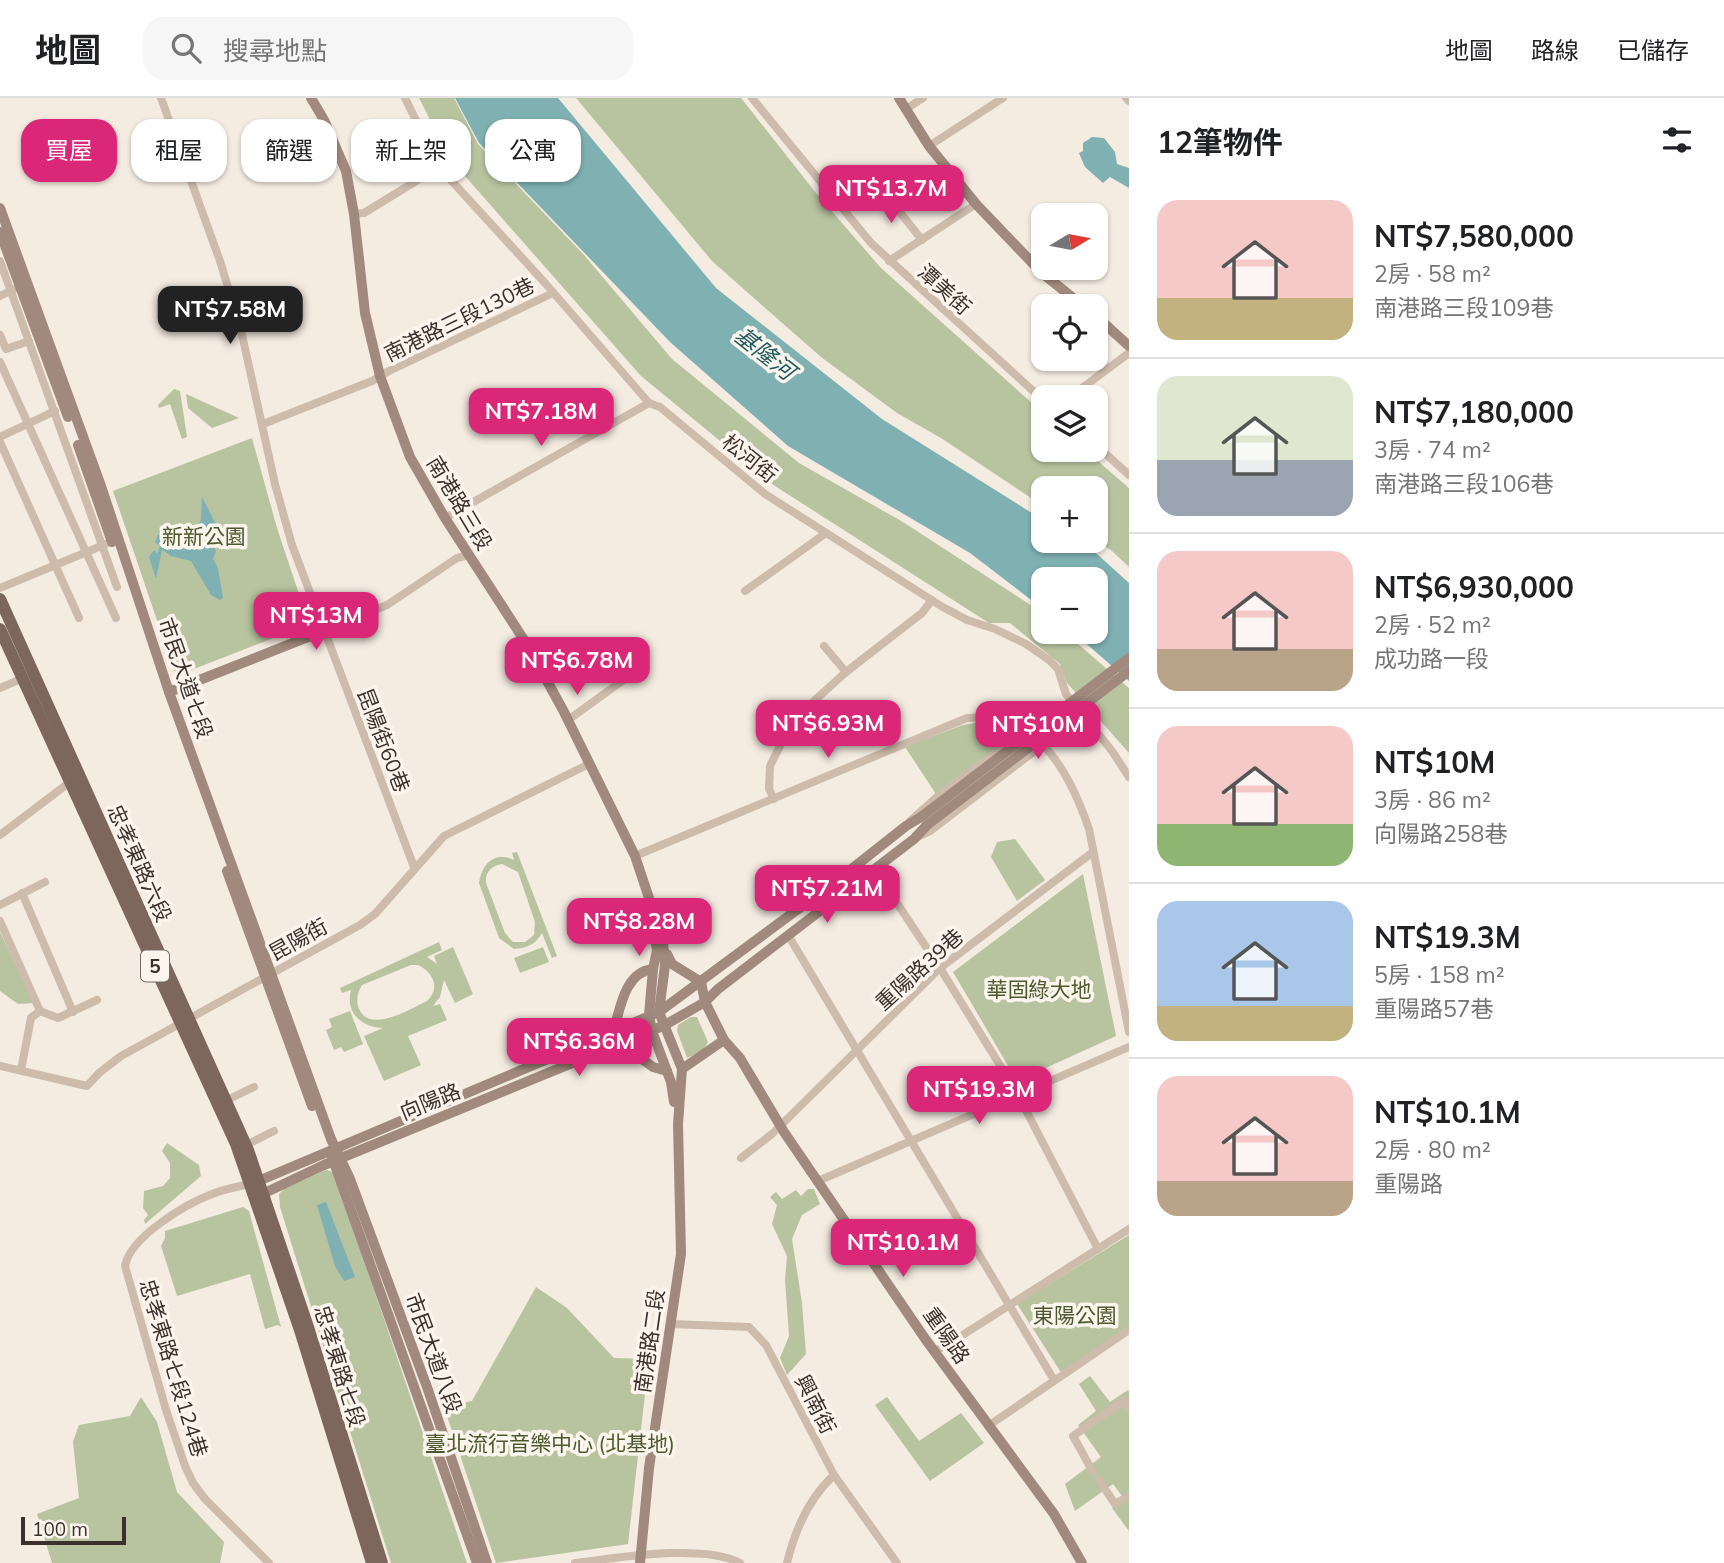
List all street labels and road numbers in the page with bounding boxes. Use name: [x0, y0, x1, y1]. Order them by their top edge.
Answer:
street label: 潭美街: [913, 258, 977, 320]
street label: 南港路三段130巷: [380, 271, 538, 367]
street label: 松河街: [717, 428, 783, 488]
street label: 南港路三段: [422, 451, 498, 555]
street label: 市民大道七段: [153, 614, 219, 742]
street label: 昆陽街60巷: [352, 684, 416, 796]
street label: 忠孝東路六段: [102, 800, 178, 926]
street label: 昆陽街: [264, 912, 332, 966]
street label: 重陽路39巷: [870, 923, 968, 1015]
road number: 5: [141, 950, 169, 982]
street label: 向陽路: [396, 1077, 464, 1125]
street label: 忠孝東路七段124巷: [135, 1276, 213, 1460]
street label: 南港路二段: [629, 1287, 669, 1395]
street label: 市民大道八段: [400, 1289, 468, 1417]
street label: 忠孝東路七段: [309, 1302, 371, 1430]
street label: 重陽路: [918, 1302, 976, 1368]
street label: 興南街: [790, 1370, 842, 1438]

